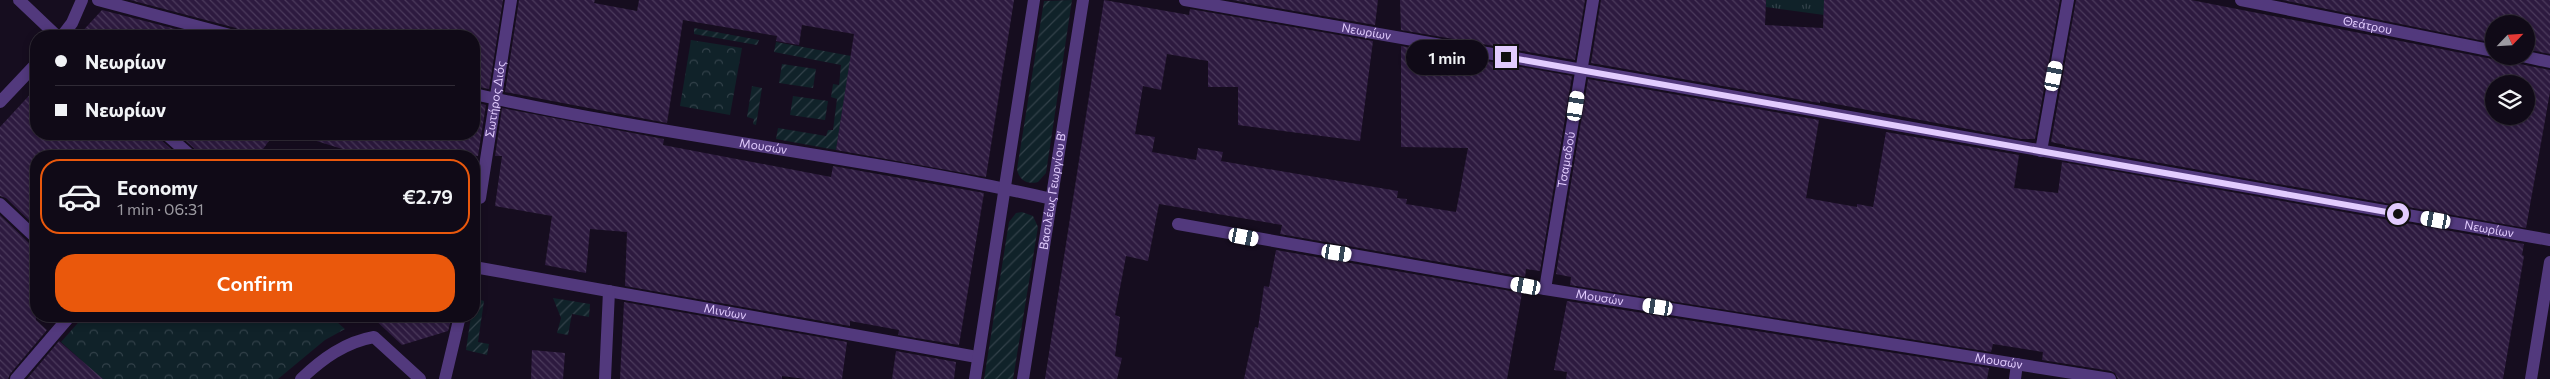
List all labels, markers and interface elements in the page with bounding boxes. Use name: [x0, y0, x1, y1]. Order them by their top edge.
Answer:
street label: Θεάτρου: [2342, 13, 2394, 36]
north arrow: [2485, 15, 2535, 65]
map controls: [2485, 15, 2535, 125]
street label: Νεωρίων: [1341, 20, 1392, 42]
callout: 1 min: [1406, 40, 1488, 74]
route end: [1495, 46, 1517, 68]
text: 1 min: [1428, 48, 1466, 67]
text: Νεωρίων: [85, 50, 166, 73]
street label: Σωτήρος Διός: [482, 60, 507, 138]
car: [2043, 60, 2064, 92]
button: layers: [2485, 75, 2535, 125]
car: [1566, 90, 1585, 122]
text: Νεωρίων: [85, 98, 166, 121]
street label: Βασιλέως Γεωργίου Β': [1036, 130, 1068, 251]
street label: Τσαμαδού: [1554, 130, 1577, 189]
street label: Μουσών: [739, 135, 788, 156]
icon: car: [57, 174, 102, 219]
text: Economy: [117, 176, 198, 199]
text: €2.79: [402, 185, 453, 208]
text: 1 min · 06:31: [117, 199, 204, 218]
route start: [2387, 203, 2409, 225]
car: [2419, 210, 2452, 230]
street label: Νεωρίων: [2463, 217, 2515, 240]
car: [1227, 227, 1260, 247]
car: [1321, 243, 1352, 263]
button: Confirm: [55, 254, 455, 312]
car: [1509, 276, 1542, 296]
street label: Μουσών: [1575, 286, 1625, 307]
car: [1642, 297, 1673, 317]
street label: Μινύων: [703, 300, 747, 322]
street label: Μουσών: [1974, 350, 2024, 371]

